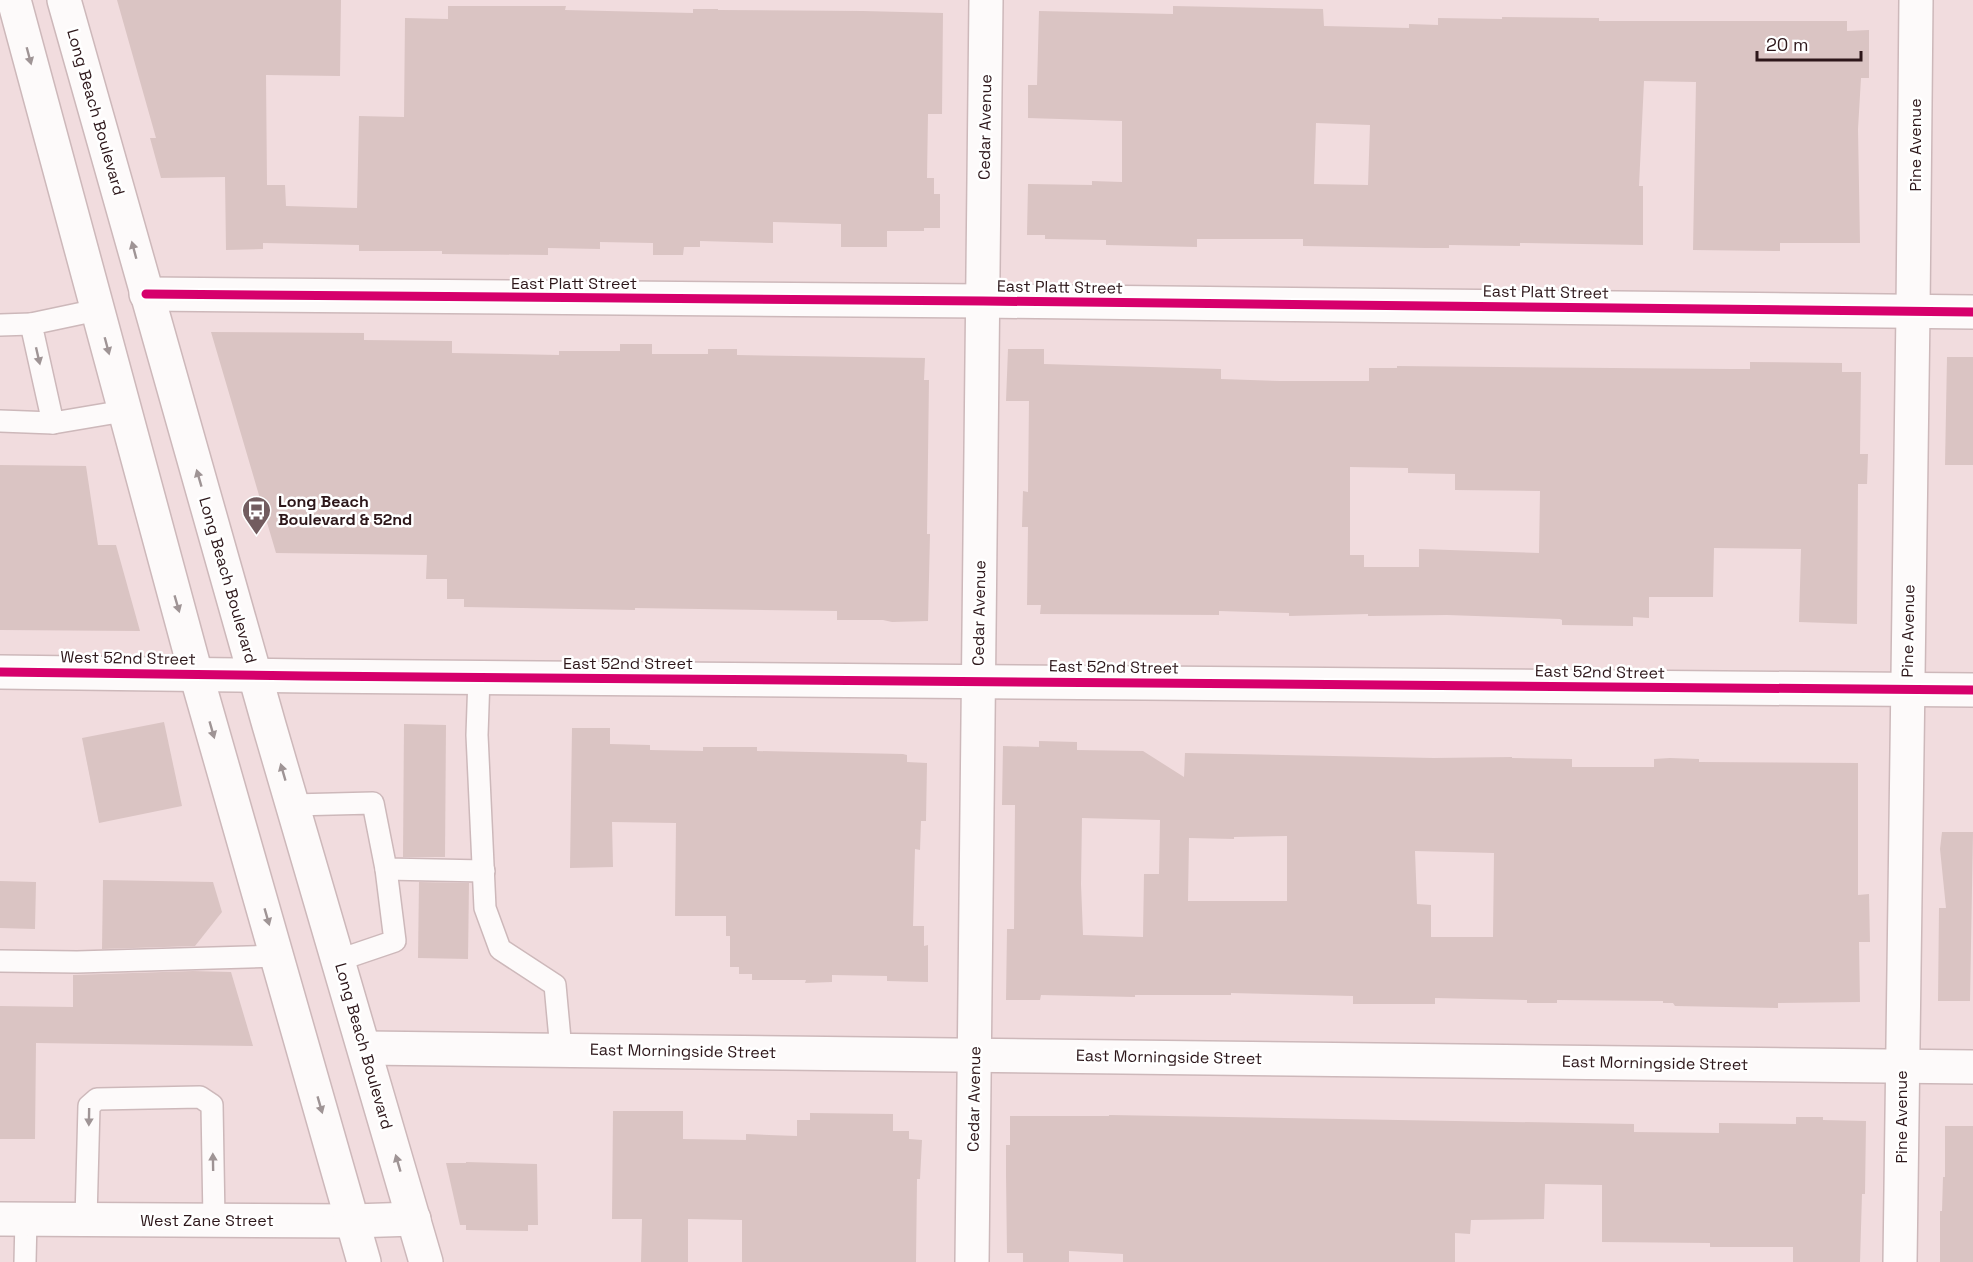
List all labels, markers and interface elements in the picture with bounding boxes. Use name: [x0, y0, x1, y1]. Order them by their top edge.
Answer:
scale bar: [1757, 24, 1860, 62]
street label: Long Beach Boulevard: [62, 26, 130, 198]
text: 20 m: [1766, 33, 1809, 56]
one-way arrow: [25, 48, 34, 66]
street label: Cedar Avenue: [974, 74, 996, 180]
street label: Pine Avenue: [1905, 98, 1926, 192]
one-way arrow: [129, 241, 138, 259]
street label: East Platt Street: [511, 273, 637, 294]
street label: East Platt Street: [997, 275, 1123, 299]
street label: East Platt Street: [1483, 280, 1609, 304]
one-way arrow: [103, 337, 112, 355]
one-way arrow: [34, 347, 44, 365]
one-way arrow: [193, 469, 203, 487]
place label: Long Beach Boulevard & 52nd: [278, 491, 412, 530]
street label: Long Beach Boulevard: [194, 494, 262, 666]
bus stop icon: Long Beach Boulevard & 52nd: [241, 494, 273, 536]
street label: Cedar Avenue: [968, 560, 990, 666]
street label: Pine Avenue: [1897, 584, 1919, 678]
one-way arrow: [173, 595, 182, 613]
street label: West 52nd Street: [60, 646, 196, 670]
street label: East 52nd Street: [563, 653, 693, 674]
street label: East 52nd Street: [1049, 655, 1179, 679]
street label: East 52nd Street: [1535, 660, 1665, 684]
one-way arrow: [208, 721, 217, 739]
one-way arrow: [278, 762, 287, 780]
one-way arrow: [263, 908, 272, 926]
street label: Long Beach Boulevard: [330, 960, 398, 1132]
street label: East Morningside Street: [590, 1039, 776, 1063]
street label: East Morningside Street: [1076, 1045, 1262, 1069]
street label: Cedar Avenue: [963, 1046, 985, 1152]
street label: East Morningside Street: [1562, 1051, 1748, 1075]
street label: Pine Avenue: [1891, 1070, 1912, 1164]
one-way arrow: [316, 1096, 325, 1114]
one-way arrow: [84, 1108, 94, 1127]
one-way arrow: [208, 1152, 218, 1171]
one-way arrow: [393, 1154, 402, 1172]
street label: West Zane Street: [140, 1210, 274, 1231]

